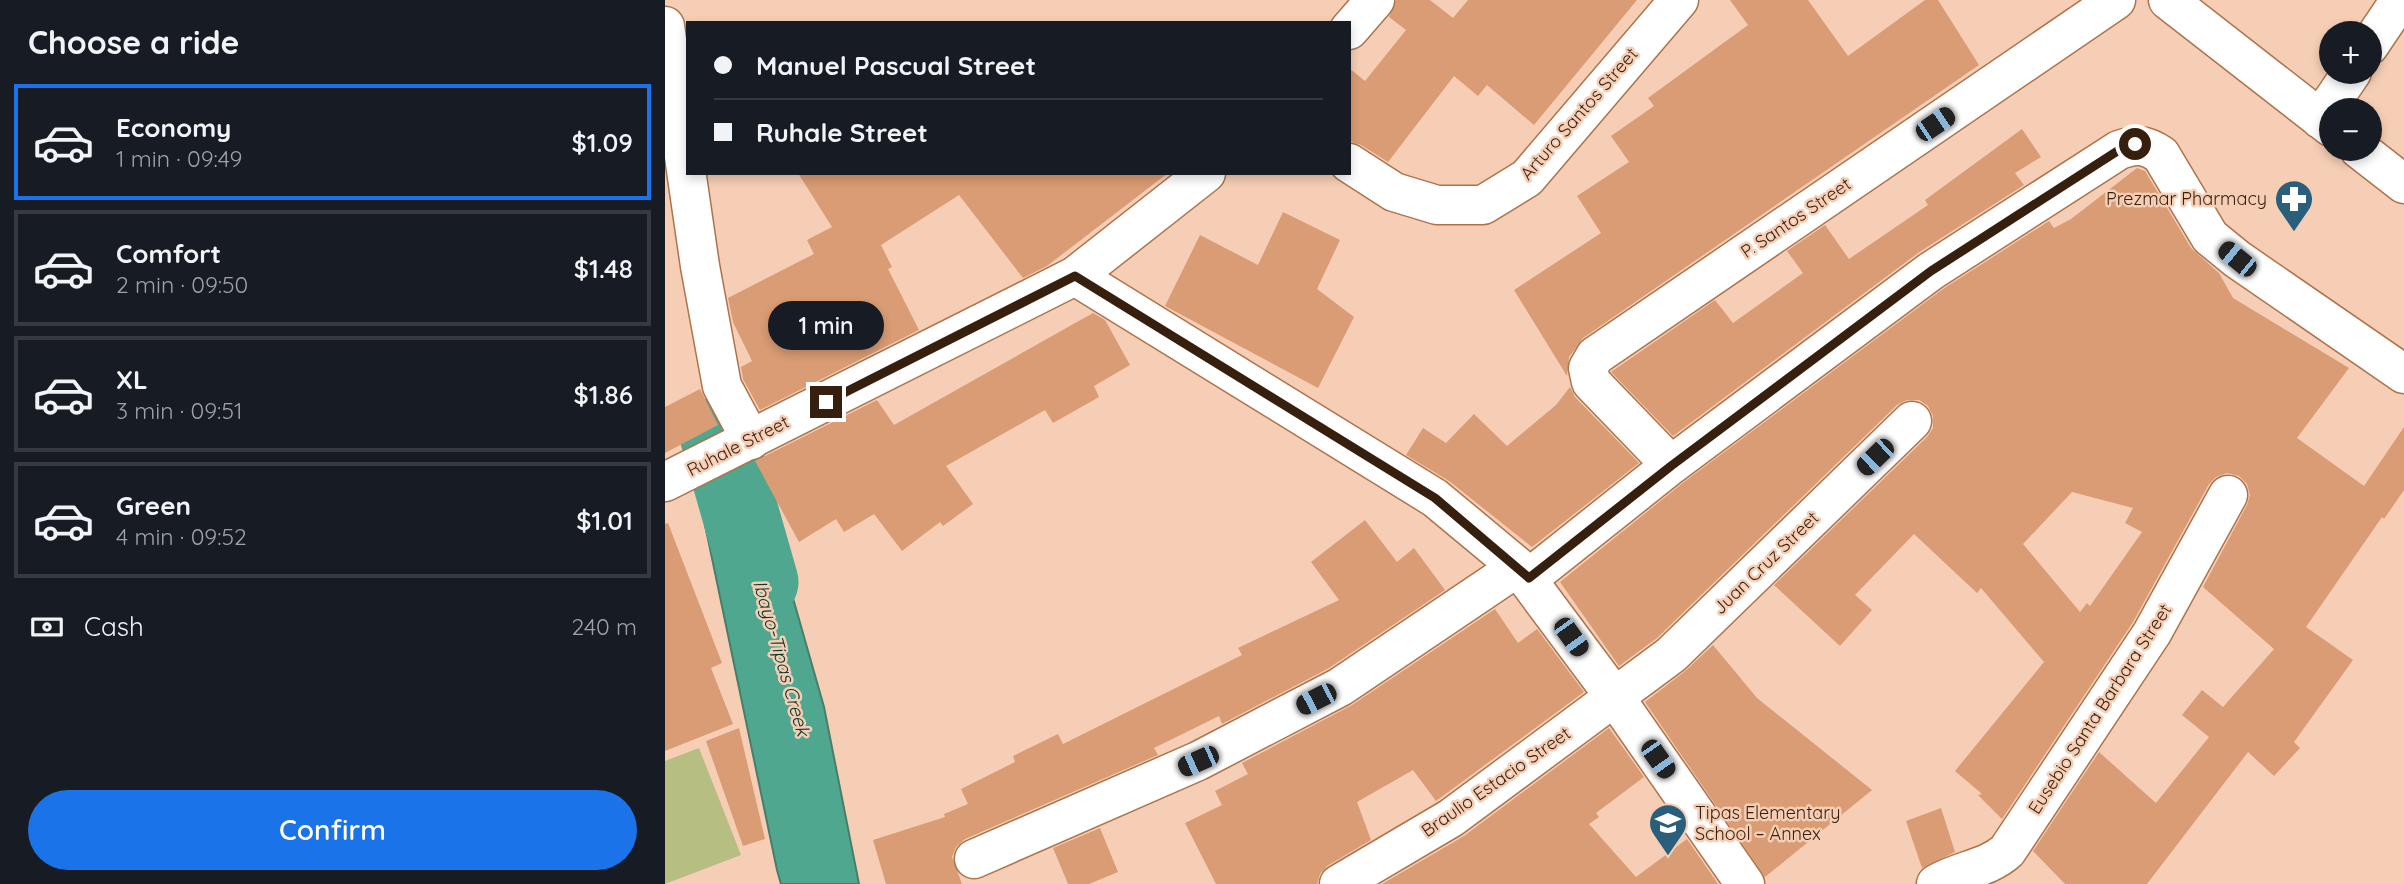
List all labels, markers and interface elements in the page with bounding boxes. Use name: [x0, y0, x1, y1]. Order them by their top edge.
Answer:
map controls: [2319, 21, 2382, 161]
button: +: [2319, 21, 2382, 84]
text: Choose a ride: [28, 22, 240, 62]
street label: Arturo Santos Street: [1515, 43, 1642, 185]
text: Manuel Pascual Street: [756, 49, 1036, 82]
button: −: [2319, 98, 2382, 161]
car: [1912, 104, 1959, 144]
icon: car: [32, 111, 95, 174]
text: Economy: [116, 111, 231, 144]
text: Ruhale Street: [756, 116, 928, 149]
text: $1.09: [571, 126, 633, 159]
route start: [2119, 128, 2151, 160]
text: 1 min · 09:49: [116, 144, 242, 173]
street label: P. Santos Street: [1736, 172, 1855, 263]
pharmacy icon: Prezmar Pharmacy: [2273, 178, 2315, 233]
place label: Prezmar Pharmacy: [2106, 187, 2267, 210]
icon: car: [32, 237, 95, 300]
text: Comfort: [116, 237, 221, 270]
car: [2215, 238, 2260, 280]
text: $1.48: [574, 252, 633, 285]
text: 2 min · 09:50: [116, 270, 248, 299]
callout: 1 min: [768, 300, 884, 350]
text: 1 min: [798, 311, 854, 340]
icon: car: [32, 363, 95, 426]
text: XL: [116, 363, 148, 396]
text: $1.86: [574, 378, 633, 411]
route end: [810, 386, 842, 418]
text: 3 min · 09:51: [116, 396, 242, 425]
street label: Ruhale Street: [683, 410, 793, 481]
car: [1853, 435, 1898, 479]
icon: car: [32, 489, 95, 552]
text: Green: [116, 489, 191, 522]
text: $1.01: [576, 504, 633, 537]
street label: Juan Cruz Street: [1708, 506, 1823, 619]
text: 4 min · 09:52: [116, 522, 247, 551]
water label: Ibayo-Tipas Creek: [748, 577, 816, 740]
street label: Eusebio Santa Barbara Street: [2023, 599, 2176, 818]
icon: cash: [28, 608, 66, 646]
text: Cash: [84, 610, 144, 643]
text: 240 m: [572, 612, 637, 641]
car: [1551, 614, 1592, 660]
car: [1293, 680, 1340, 718]
street label: Braulio Estacio Street: [1417, 721, 1575, 842]
car: [1638, 736, 1679, 782]
car: [1175, 743, 1222, 779]
button: Confirm: [28, 790, 637, 870]
place label: Tipas Elementary School – Annex: [1695, 801, 1840, 845]
school or university icon: Tipas Elementary School – Annex: [1647, 802, 1689, 857]

